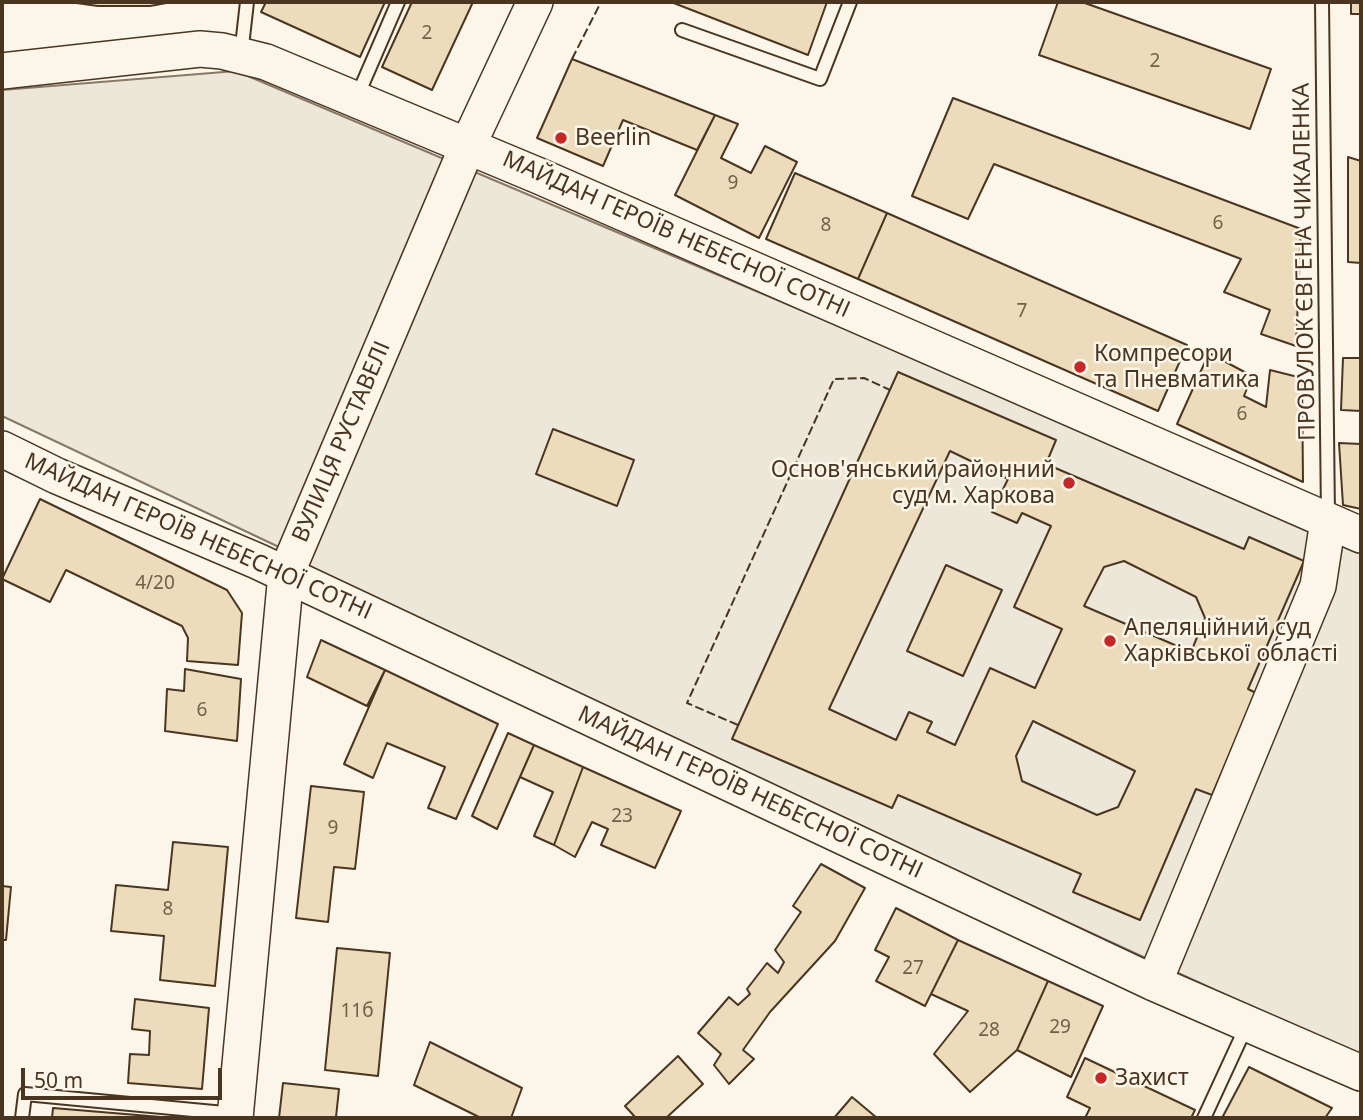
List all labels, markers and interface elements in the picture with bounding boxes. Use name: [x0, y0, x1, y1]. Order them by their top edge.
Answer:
house number: 2: [422, 23, 432, 45]
house number: 2: [1150, 51, 1160, 73]
street label: ПРОВУЛОК ЄВГЕНА ЧИКАЛЕНКА: [1288, 83, 1322, 441]
place label: Beеrlin: [575, 124, 651, 152]
marker: Beеrlin: [553, 130, 569, 146]
street label: МАЙДАН ГЕРОЇВ НЕБЕСНОЇ СОТНІ: [498, 146, 854, 324]
house number: 9: [728, 173, 738, 195]
house number: 6: [1213, 213, 1223, 235]
house number: 8: [821, 215, 831, 237]
house number: 7: [1017, 301, 1027, 323]
street label: ВУЛИЦЯ РУСТАВЕЛІ: [287, 337, 397, 547]
place label: Компресори та Пневматика: [1094, 340, 1260, 394]
marker: Компресори та Пневматика: [1072, 359, 1088, 375]
house number: 6: [1237, 404, 1247, 426]
street label: МАЙДАН ГЕРОЇВ НЕБЕСНОЇ СОТНІ: [20, 448, 376, 626]
place label: Основ'янський районний суд м. Харкова: [771, 456, 1055, 510]
marker: Основ'янський районний суд м. Харкова: [1061, 475, 1077, 491]
house number: 4/20: [135, 573, 175, 595]
place label: Апеляційний суд Харківської області: [1124, 614, 1338, 668]
marker: Апеляційний суд Харківської області: [1102, 633, 1118, 649]
house number: 6: [197, 700, 207, 722]
street label: МАЙДАН ГЕРОЇВ НЕБЕСНОЇ СОТНІ: [573, 701, 927, 885]
house number: 23: [611, 806, 633, 828]
house number: 9: [328, 818, 338, 840]
house number: 8: [163, 899, 173, 921]
house number: 27: [902, 958, 924, 980]
house number: 11б: [340, 1001, 374, 1023]
house number: 29: [1049, 1017, 1071, 1039]
house number: 28: [978, 1020, 1000, 1042]
scale bar: [24, 1054, 226, 1098]
place label: Захист: [1115, 1064, 1189, 1092]
text: 50 m: [34, 1066, 83, 1094]
marker: Захист: [1093, 1070, 1109, 1086]

